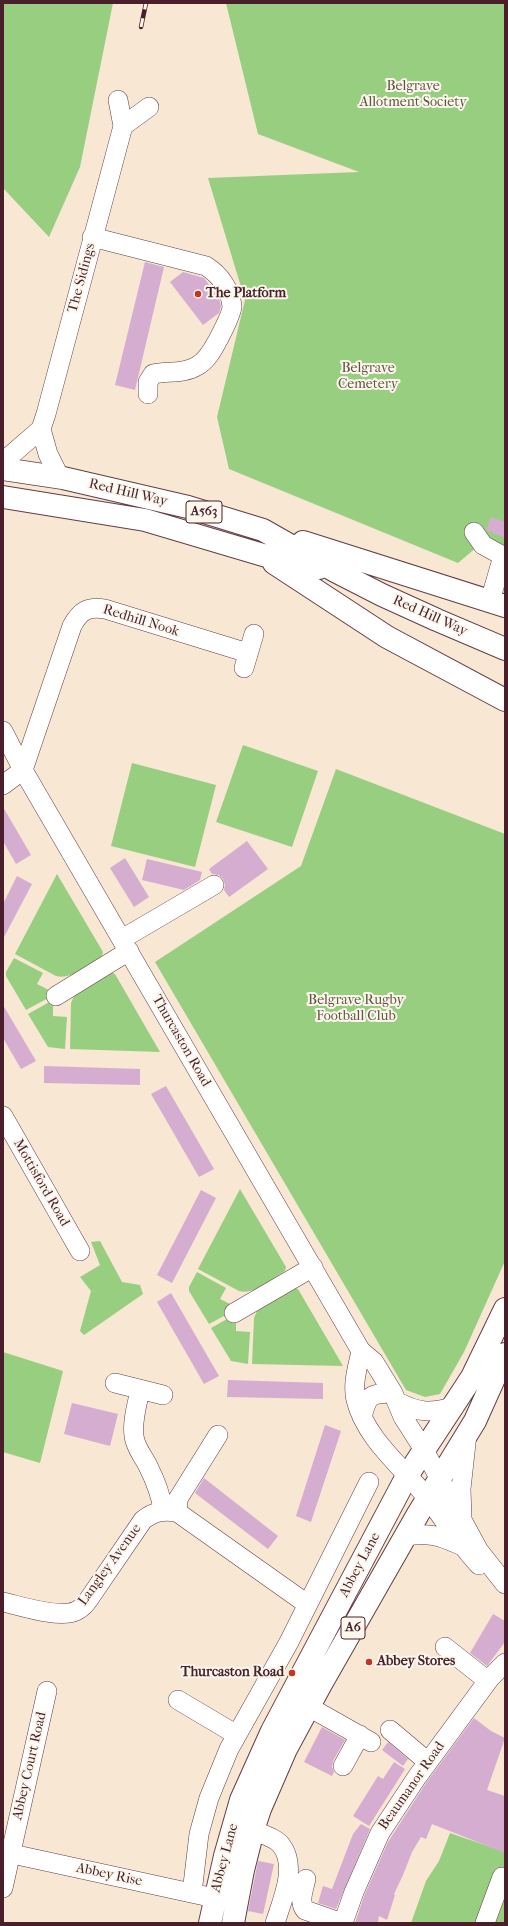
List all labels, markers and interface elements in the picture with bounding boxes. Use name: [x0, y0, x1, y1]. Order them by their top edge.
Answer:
park label: Belgrave Allotment Society: [359, 79, 467, 112]
street label: The Sidings: [65, 241, 99, 315]
place label: The Platform: [206, 286, 286, 302]
marker: The Platform: [193, 289, 203, 299]
park label: Belgrave Cemetery: [338, 361, 398, 394]
street label: Red Hill Way: [87, 476, 169, 510]
road number: A563: [186, 501, 222, 523]
street label: Red Hill Way: [390, 592, 470, 640]
street label: Redhill Nook: [101, 601, 181, 641]
street label: Thurcaston Road: [148, 992, 214, 1090]
park label: Belgrave Rugby Football Club: [308, 993, 404, 1026]
street label: Mottisford Road: [9, 1136, 73, 1230]
street label: Langley Avenue: [75, 1521, 145, 1609]
street label: Abbey Lane: [336, 1530, 384, 1600]
road number: A6: [341, 1617, 365, 1639]
place label: Abbey Stores: [377, 1654, 455, 1670]
marker: Abbey Stores: [364, 1657, 374, 1667]
place label: Thurcaston Road: [181, 1665, 284, 1681]
marker: Thurcaston Road: [287, 1668, 297, 1678]
street label: Abbey Court Road: [9, 1710, 51, 1822]
street label: Beaumanor Road: [375, 1739, 449, 1833]
street label: Abbey Lane: [208, 1822, 242, 1894]
street label: Abbey Rise: [74, 1860, 144, 1890]

